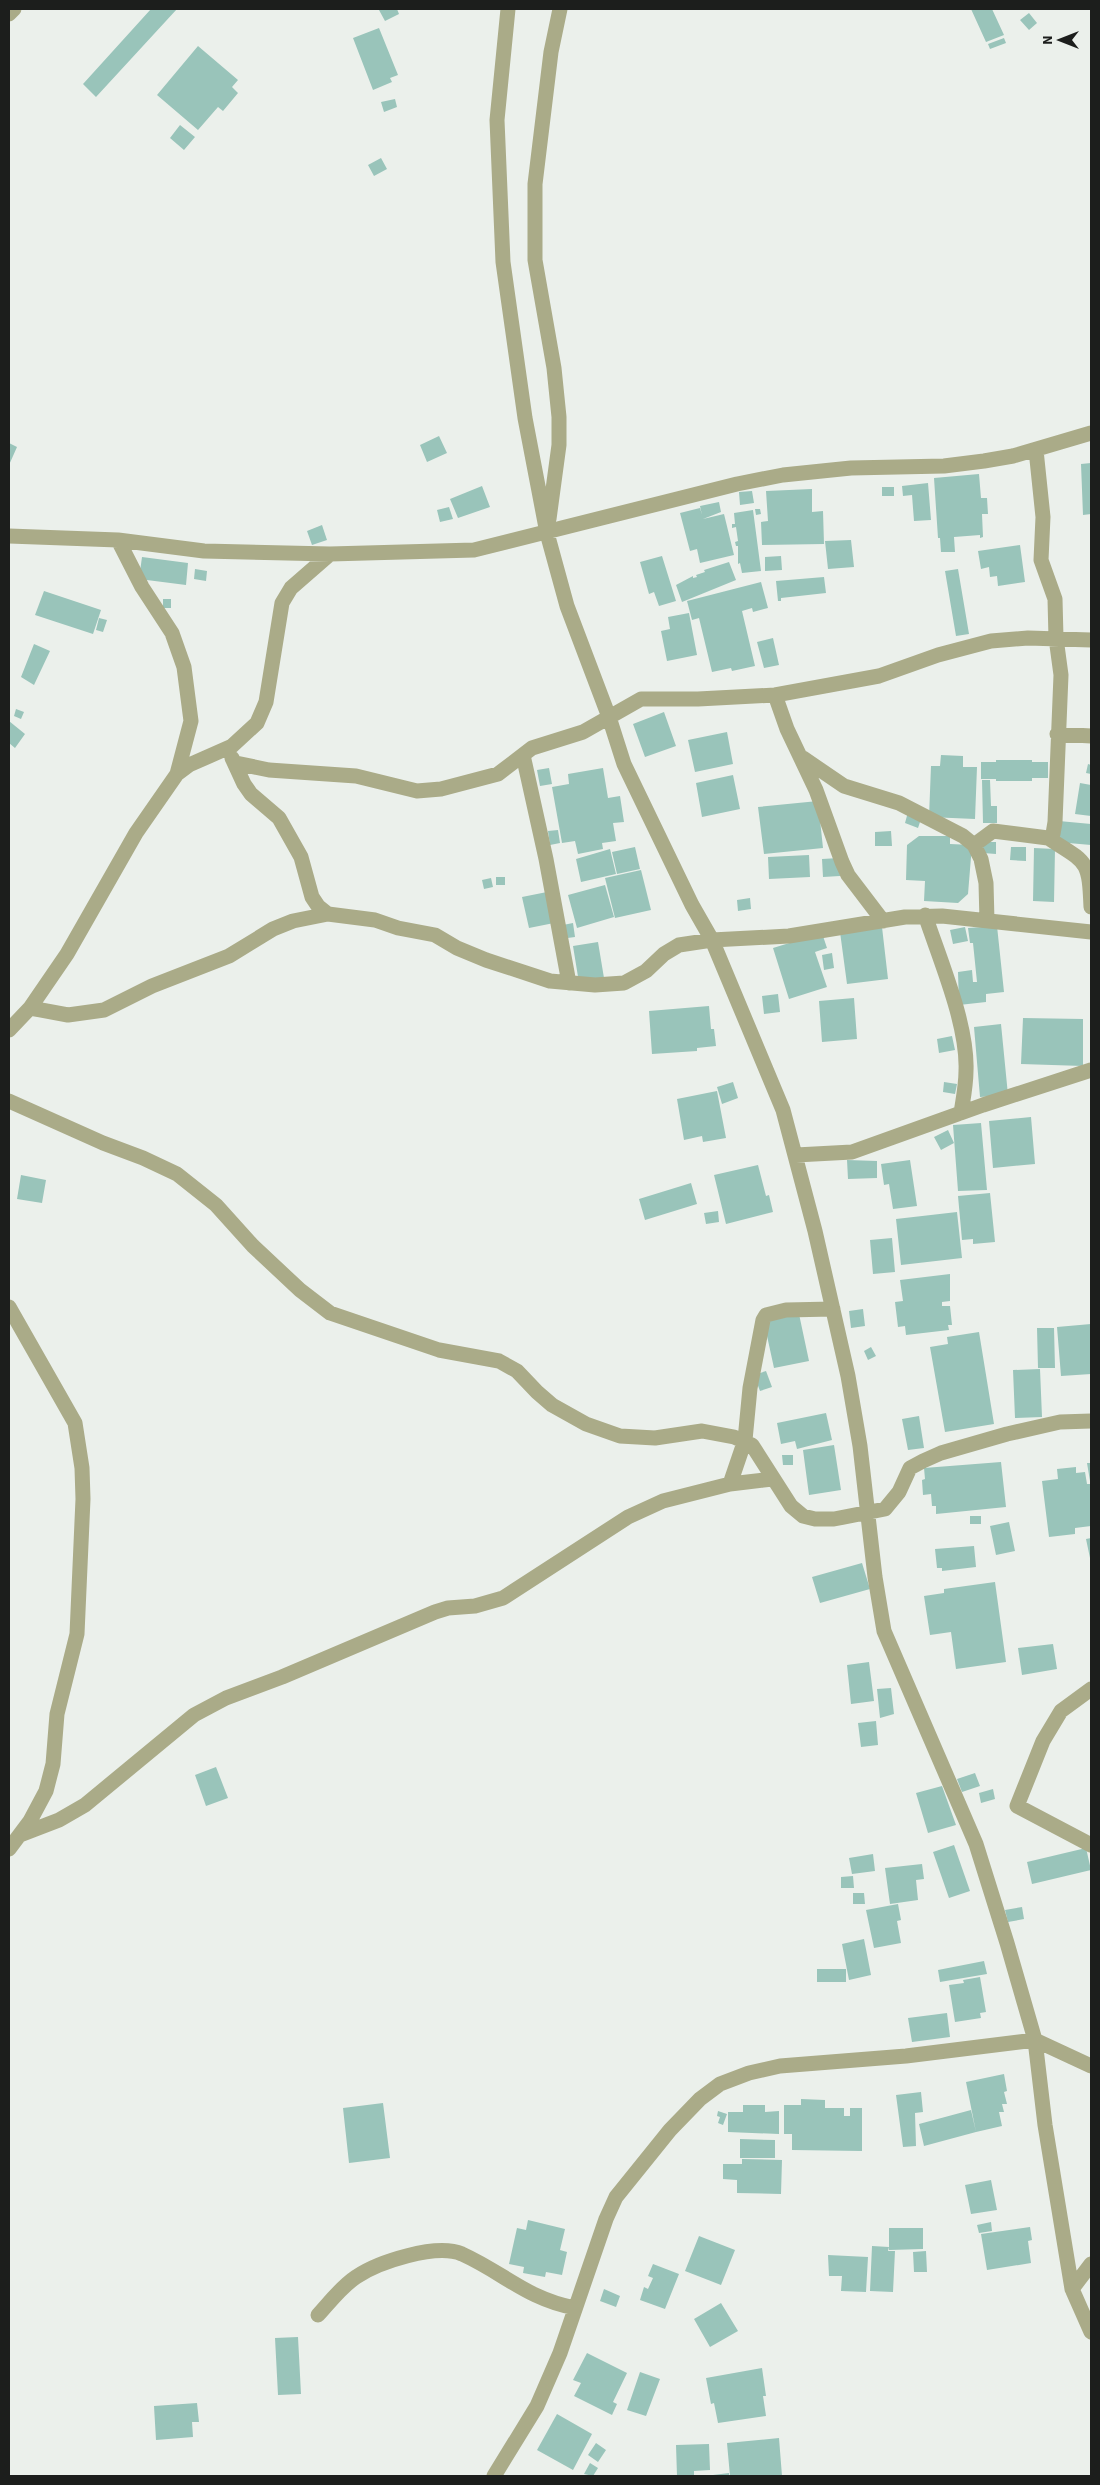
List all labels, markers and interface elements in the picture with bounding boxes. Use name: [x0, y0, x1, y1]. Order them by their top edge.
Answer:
north arrow: [1035, 15, 1085, 65]
text: N: [1038, 35, 1058, 45]

